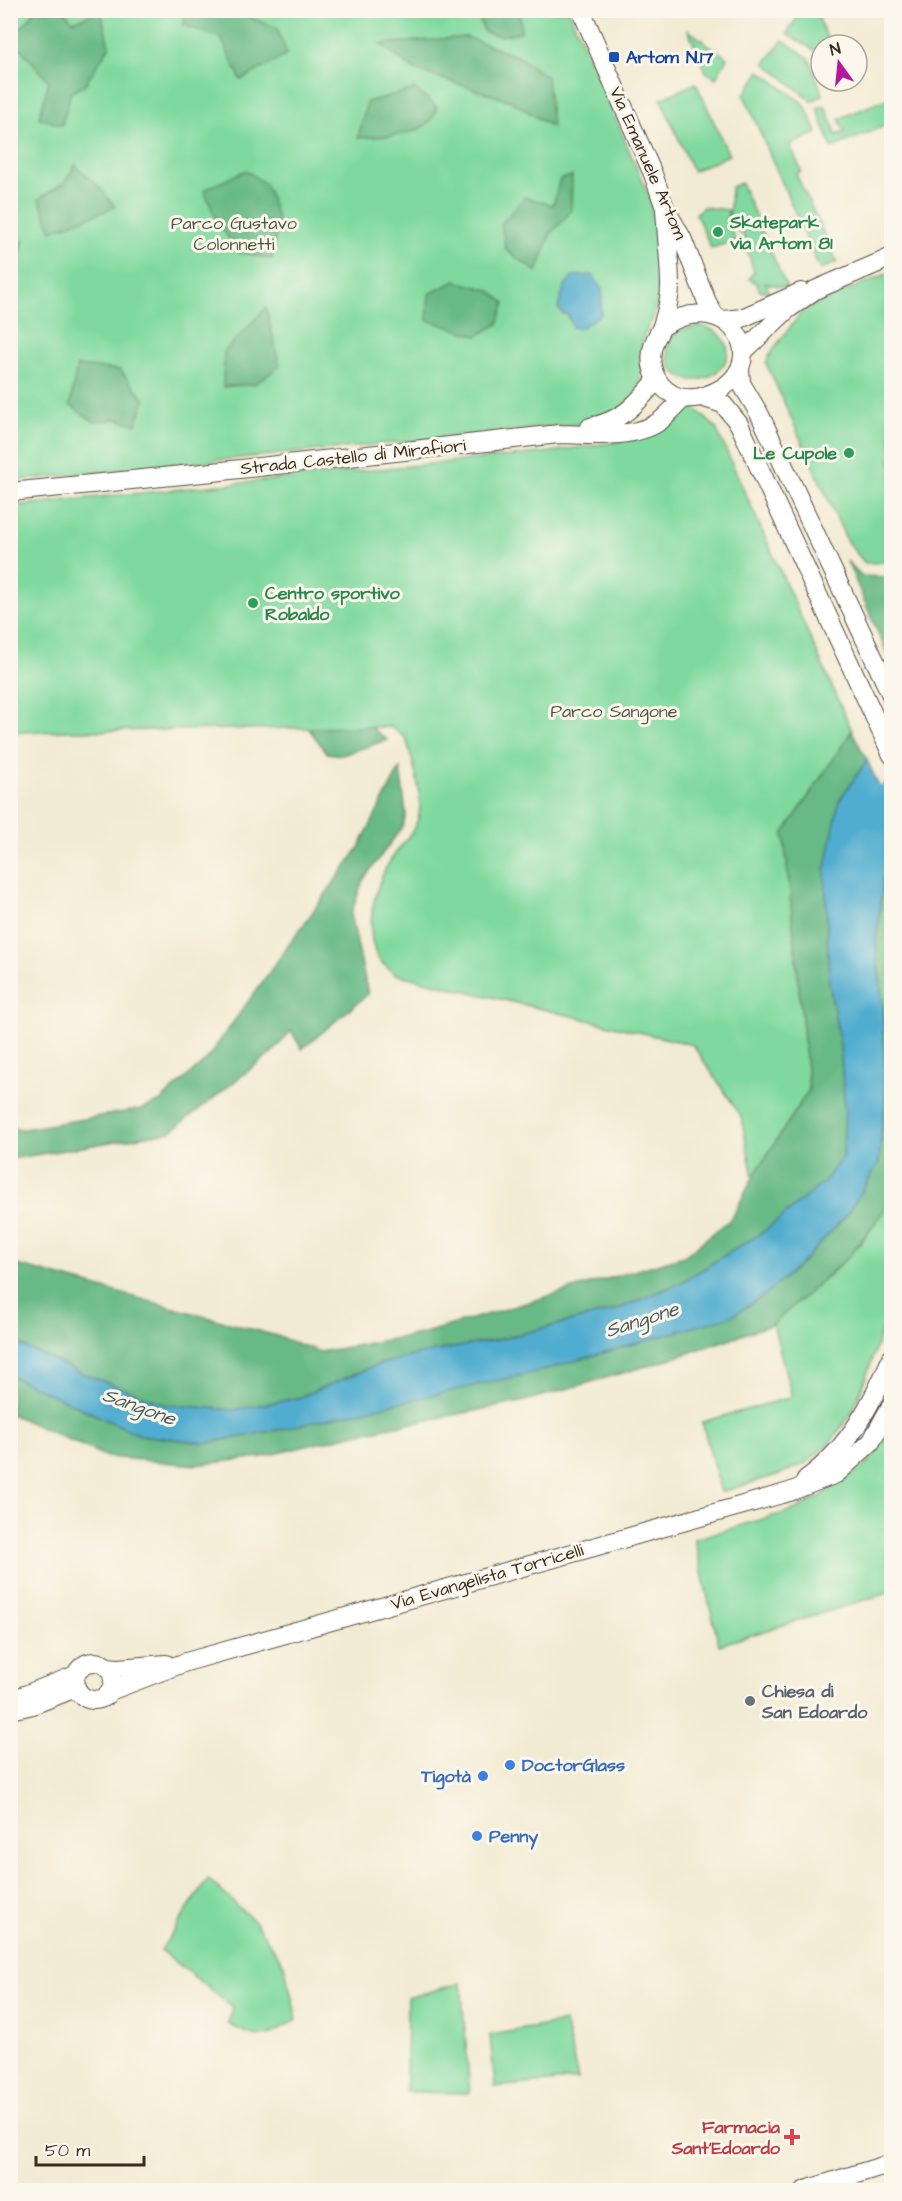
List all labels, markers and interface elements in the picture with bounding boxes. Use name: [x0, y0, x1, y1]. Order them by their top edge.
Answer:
north arrow: [809, 33, 869, 93]
text: N: [828, 38, 843, 61]
place label: Artom N.17: [626, 45, 714, 70]
marker: Artom N.17: [607, 50, 621, 64]
street label: Via Emanuele Artom: [603, 83, 693, 243]
place label: Skatepark via Artom 81: [729, 210, 833, 256]
park label: Parco Gustavo Colonnetti: [171, 211, 297, 257]
marker: Skatepark via Artom 81: [711, 225, 725, 239]
street label: Strada Castello di Mirafiori: [239, 433, 467, 481]
place label: Le Cupole: [753, 441, 837, 466]
marker: Le Cupole: [842, 446, 856, 460]
place label: Centro sportivo Robaldo: [265, 581, 400, 627]
marker: Centro sportivo Robaldo: [246, 596, 260, 610]
park label: Parco Sangone: [550, 699, 678, 725]
water label: Sangone: [602, 1295, 684, 1346]
water label: Sangone: [98, 1381, 180, 1434]
street label: Via Evangelista Torricelli: [388, 1537, 587, 1617]
place label: Chiesa di San Edoardo: [761, 1679, 868, 1725]
marker: Chiesa di San Edoardo: [743, 1694, 757, 1708]
place label: DoctorGlass: [522, 1753, 625, 1778]
marker: DoctorGlass: [503, 1758, 517, 1772]
place label: Tigotà: [420, 1764, 472, 1790]
marker: Tigotà: [476, 1769, 490, 1783]
place label: Penny: [489, 1824, 538, 1850]
marker: Penny: [470, 1829, 484, 1843]
place label: Farmacia Sant'Edoardo: [671, 2115, 781, 2161]
scale bar: [36, 2129, 144, 2167]
marker: Farmacia Sant'Edoardo: [785, 2130, 799, 2144]
text: 50 m: [45, 2138, 90, 2163]

